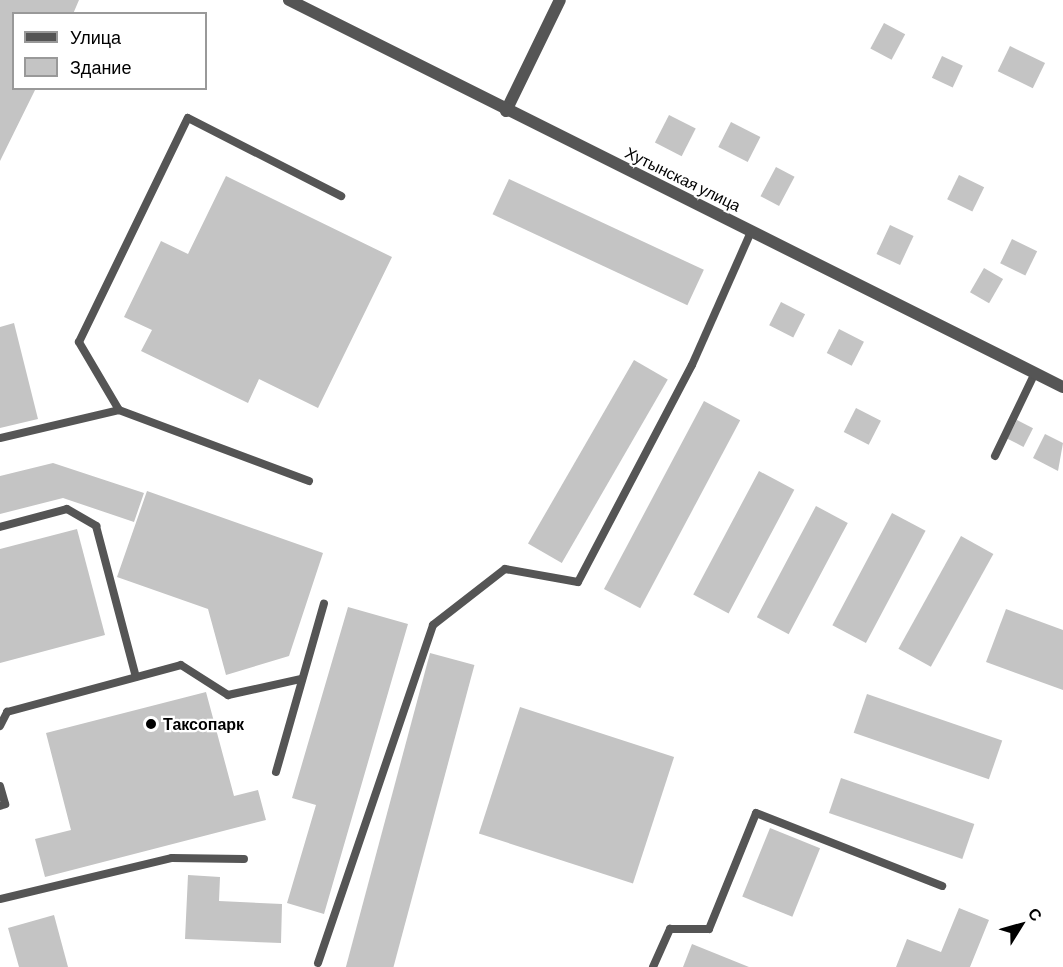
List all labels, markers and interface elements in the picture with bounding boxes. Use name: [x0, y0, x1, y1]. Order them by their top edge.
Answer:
legend: [12, 12, 207, 90]
text: Улица: [70, 26, 121, 48]
text: Здание: [70, 56, 131, 78]
street label: Хутынская улица: [622, 143, 744, 215]
place label: Таксопарк: [163, 714, 244, 734]
marker: Таксопарк: [144, 717, 158, 731]
north arrow: [991, 895, 1051, 955]
text: С: [1025, 904, 1047, 924]

